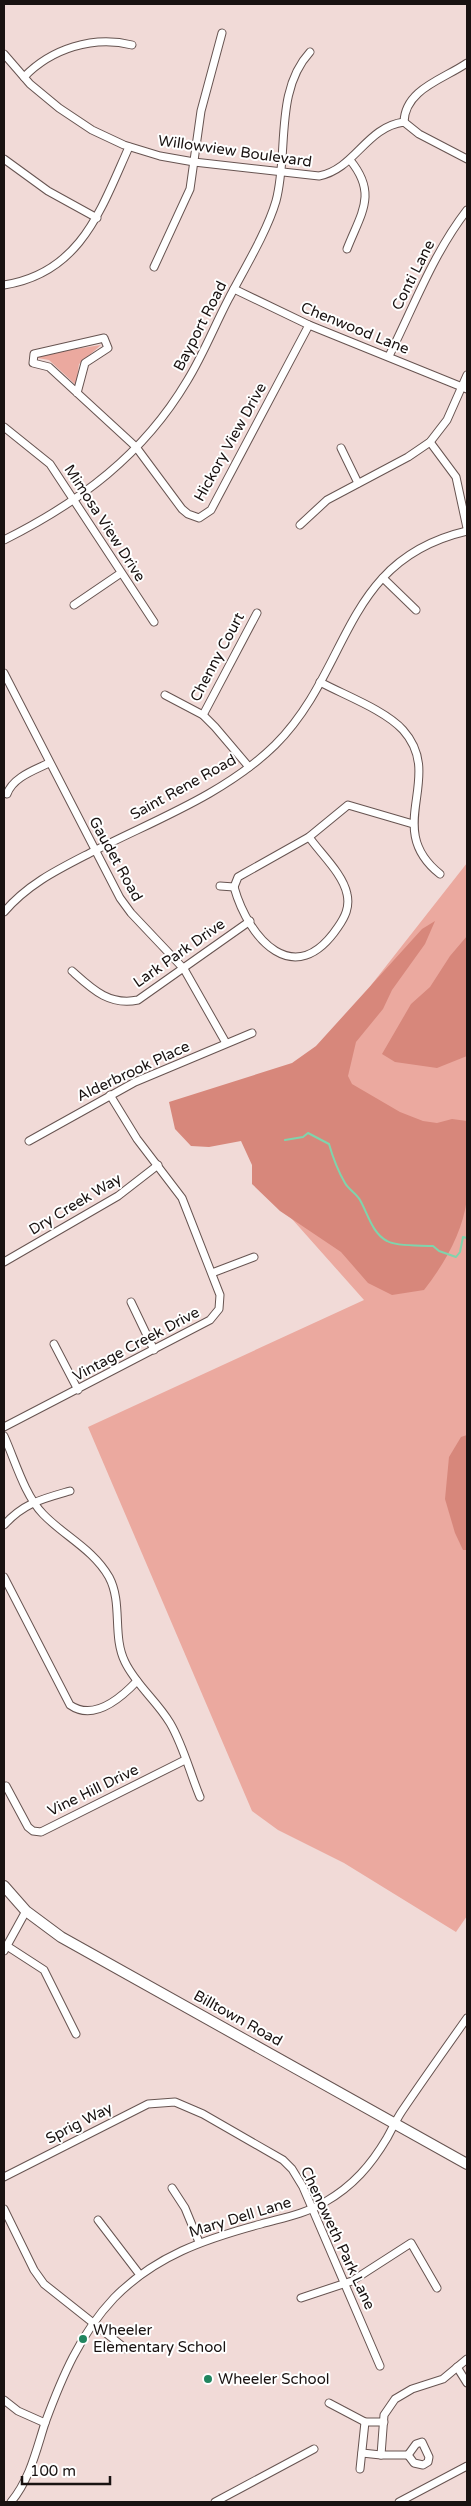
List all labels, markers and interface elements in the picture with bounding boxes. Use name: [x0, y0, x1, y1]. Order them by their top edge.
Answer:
street label: Willowview Boulevard: [157, 131, 313, 171]
street label: Conti Lane: [388, 237, 438, 313]
street label: Bayport Road: [170, 278, 230, 374]
street label: Chenwood Lane: [298, 298, 412, 358]
street label: Hickory View Drive: [190, 380, 270, 504]
street label: Mimosa View Drive: [61, 461, 149, 585]
street label: Chenny Court: [186, 609, 248, 705]
street label: Saint Rene Road: [127, 750, 239, 824]
street label: Gaudet Road: [85, 813, 147, 905]
street label: Lark Park Drive: [130, 915, 228, 991]
street label: Alderbrook Place: [74, 1037, 192, 1105]
street label: Dry Creek Way: [26, 1169, 124, 1239]
street label: Vintage Creek Drive: [70, 1303, 202, 1385]
street label: Vine Hill Drive: [45, 1760, 141, 1820]
street label: Billtown Road: [190, 1986, 286, 2050]
street label: Sprig Way: [43, 2099, 115, 2147]
street label: Chenoweth Park Lane: [297, 2164, 379, 2312]
street label: Mary Dell Lane: [187, 2193, 293, 2241]
place label: Wheeler Elementary School: [93, 2321, 226, 2356]
marker: Wheeler Elementary School: [77, 2333, 89, 2345]
place label: Wheeler School: [218, 2370, 330, 2388]
marker: Wheeler School: [202, 2373, 214, 2385]
scale bar: [22, 2454, 110, 2486]
text: 100 m: [30, 2462, 76, 2480]

